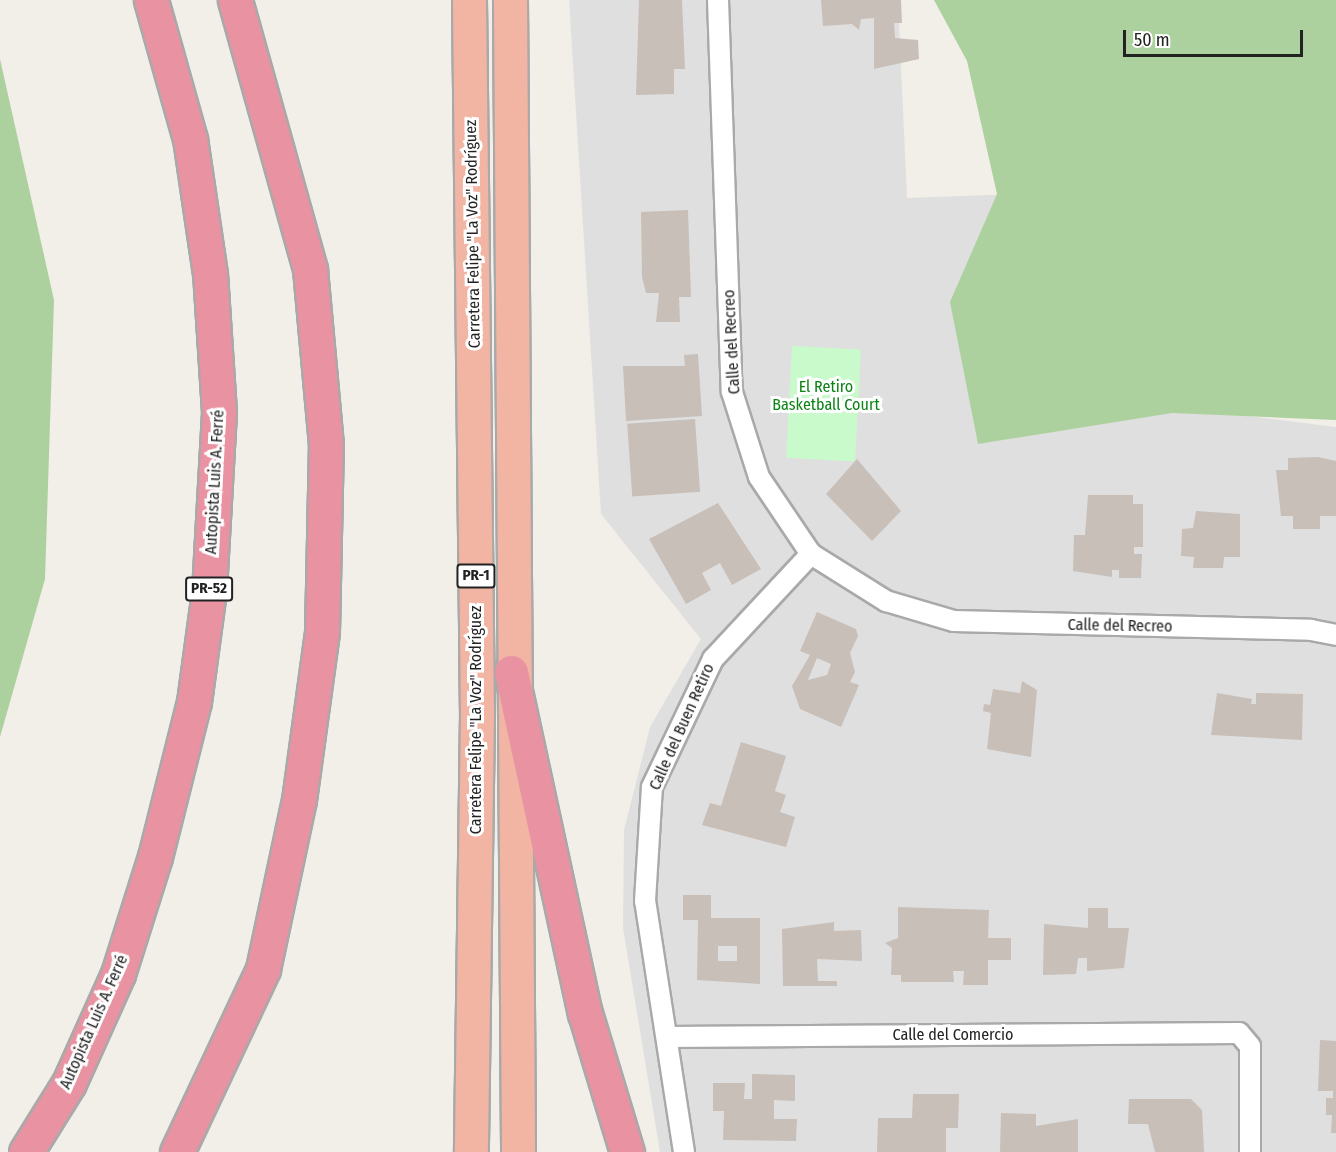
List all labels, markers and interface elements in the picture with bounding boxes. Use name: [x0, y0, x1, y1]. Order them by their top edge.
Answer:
scale bar: [1126, 18, 1306, 56]
text: 50 m: [1134, 29, 1170, 51]
street label: Carretera Felipe "La Voz" Rodríguez: [461, 120, 485, 348]
street label: Calle del Recreo: [720, 289, 744, 395]
park label: El Retiro Basketball Court: [772, 377, 880, 415]
street label: Autopista Luis A. Ferré: [202, 409, 228, 555]
road number: PR-1: [455, 564, 497, 588]
road number: PR-52: [185, 577, 233, 601]
street label: Carretera Felipe "La Voz" Rodríguez: [466, 606, 486, 834]
street label: Calle del Recreo: [1067, 615, 1173, 637]
street label: Calle del Buen Retiro: [645, 661, 719, 793]
street label: Autopista Luis A. Ferré: [56, 952, 132, 1092]
street label: Calle del Comercio: [892, 1025, 1014, 1045]

